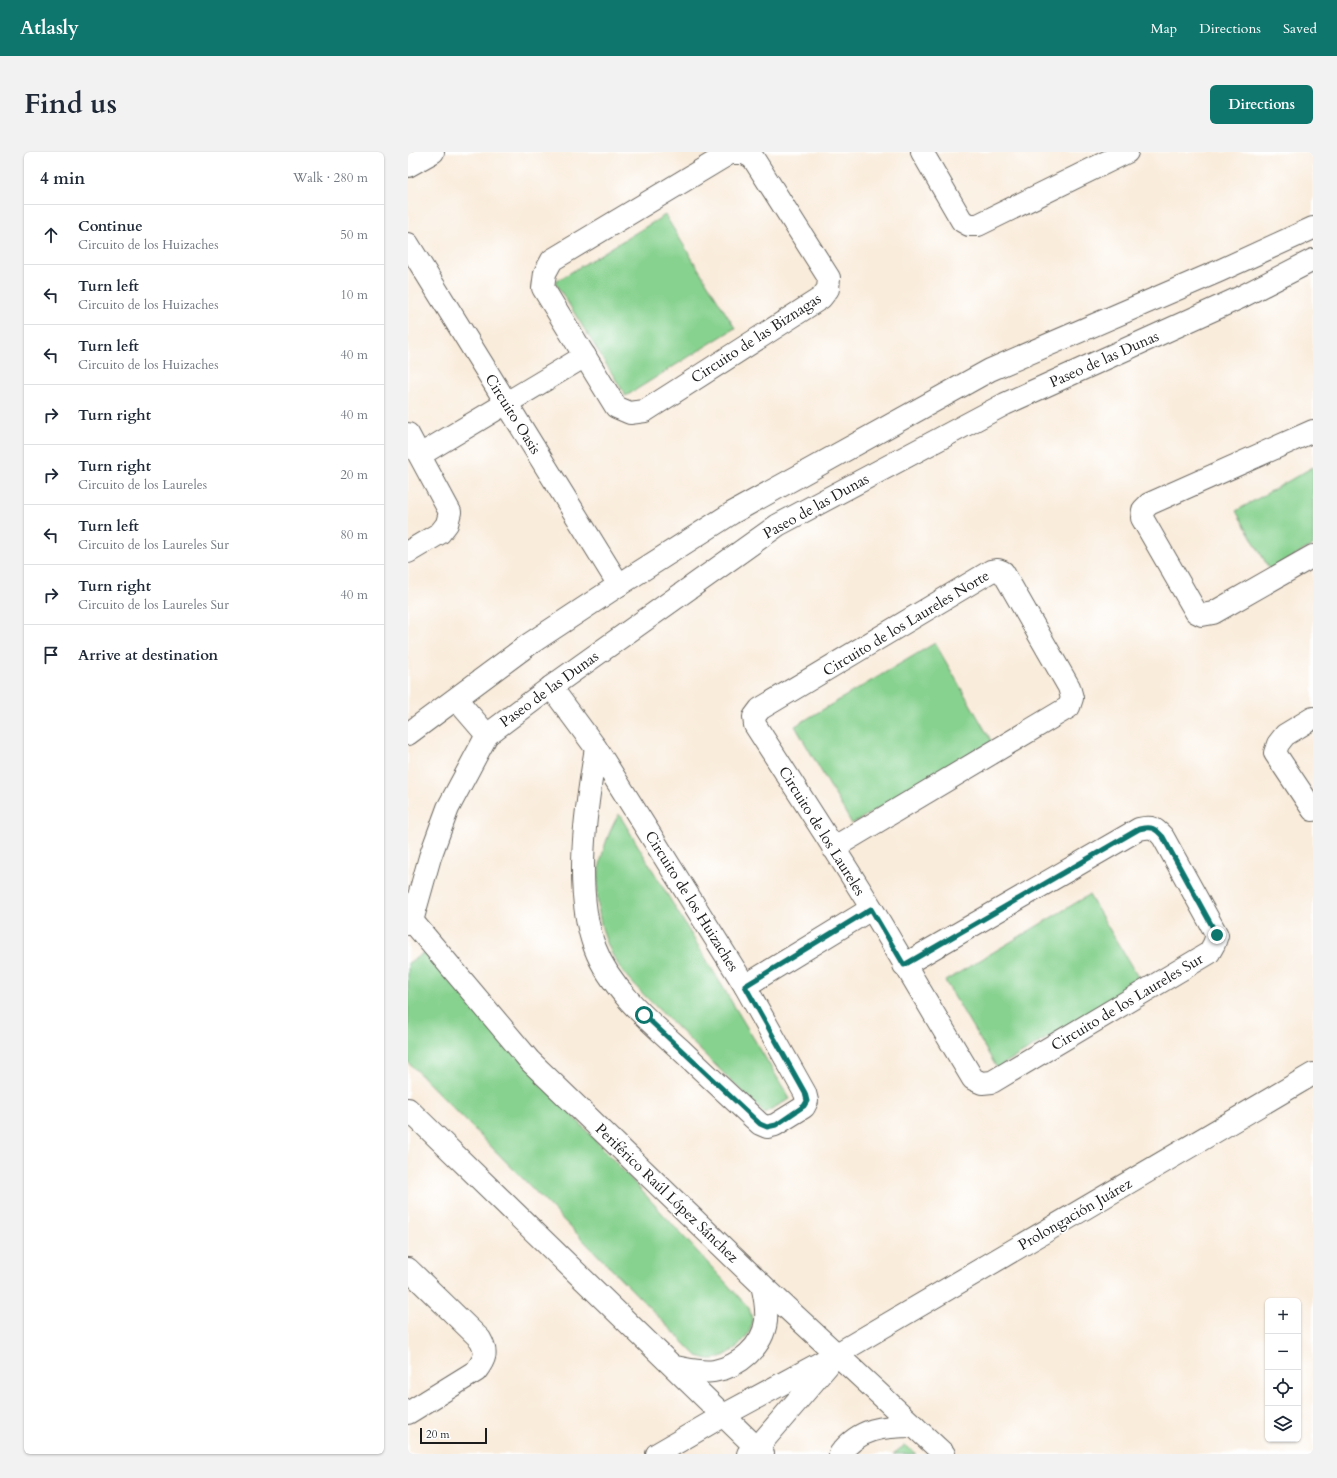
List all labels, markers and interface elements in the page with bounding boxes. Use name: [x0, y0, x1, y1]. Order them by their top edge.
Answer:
text: Atlasly: [20, 15, 79, 41]
text: Map: [1151, 19, 1177, 38]
text: Directions: [1199, 19, 1261, 38]
text: Saved: [1283, 19, 1317, 38]
text: Find us: [24, 85, 117, 123]
button: Directions: [1210, 85, 1313, 124]
text: 4 min: [40, 167, 85, 190]
text: Walk · 280 m: [293, 169, 368, 187]
text: Continue: [78, 216, 143, 236]
icon: ahead: [40, 224, 62, 246]
text: 50 m: [340, 226, 368, 244]
text: Circuito de los Huizaches: [78, 236, 219, 254]
text: Turn left: [78, 276, 139, 296]
icon: left: [40, 284, 62, 306]
text: 10 m: [340, 286, 368, 304]
street label: Circuito de las Biznagas: [687, 288, 825, 388]
text: Circuito de los Huizaches: [78, 296, 219, 314]
street label: Paseo de las Dunas: [1046, 326, 1162, 392]
text: Turn left: [78, 336, 139, 356]
icon: left: [40, 344, 62, 366]
text: 40 m: [340, 346, 368, 364]
text: Circuito de los Huizaches: [78, 356, 219, 374]
street label: Circuito Oasis: [480, 370, 546, 458]
icon: right: [40, 404, 62, 426]
text: Turn right: [78, 405, 151, 425]
text: 40 m: [340, 406, 368, 424]
text: Turn right: [78, 456, 151, 476]
icon: right: [40, 464, 62, 486]
text: 20 m: [340, 466, 368, 484]
street label: Paseo de las Dunas: [760, 469, 872, 543]
text: Circuito de los Laureles: [78, 476, 207, 494]
text: Turn left: [78, 516, 139, 536]
icon: left: [40, 524, 62, 546]
text: 80 m: [340, 526, 368, 544]
text: Circuito de los Laureles Sur: [78, 536, 229, 554]
street label: Circuito de los Laureles Norte: [819, 565, 993, 681]
text: Turn right: [78, 576, 151, 596]
icon: right: [40, 584, 62, 606]
text: 40 m: [340, 586, 368, 604]
text: Circuito de los Laureles Sur: [78, 596, 229, 614]
icon: arrive: [40, 644, 62, 666]
text: Arrive at destination: [78, 645, 218, 665]
street label: Paseo de las Dunas: [495, 646, 603, 732]
street label: Circuito de los Laureles: [774, 763, 870, 899]
street label: Circuito de los Huizaches: [641, 827, 743, 975]
route end: [1208, 926, 1226, 944]
street label: Circuito de los Laureles Sur: [1047, 948, 1207, 1055]
route start: [635, 1006, 653, 1024]
street label: Periférico Raúl López Sánchez: [591, 1119, 743, 1267]
street label: Prolongación Juárez: [1014, 1173, 1136, 1255]
map controls: [1265, 1298, 1301, 1442]
button: +: [1265, 1298, 1301, 1334]
button: −: [1265, 1334, 1301, 1370]
button: locate: [1265, 1370, 1301, 1406]
button: layers: [1265, 1406, 1301, 1442]
scale bar: [420, 1426, 487, 1445]
text: 20 m: [426, 1427, 450, 1442]

